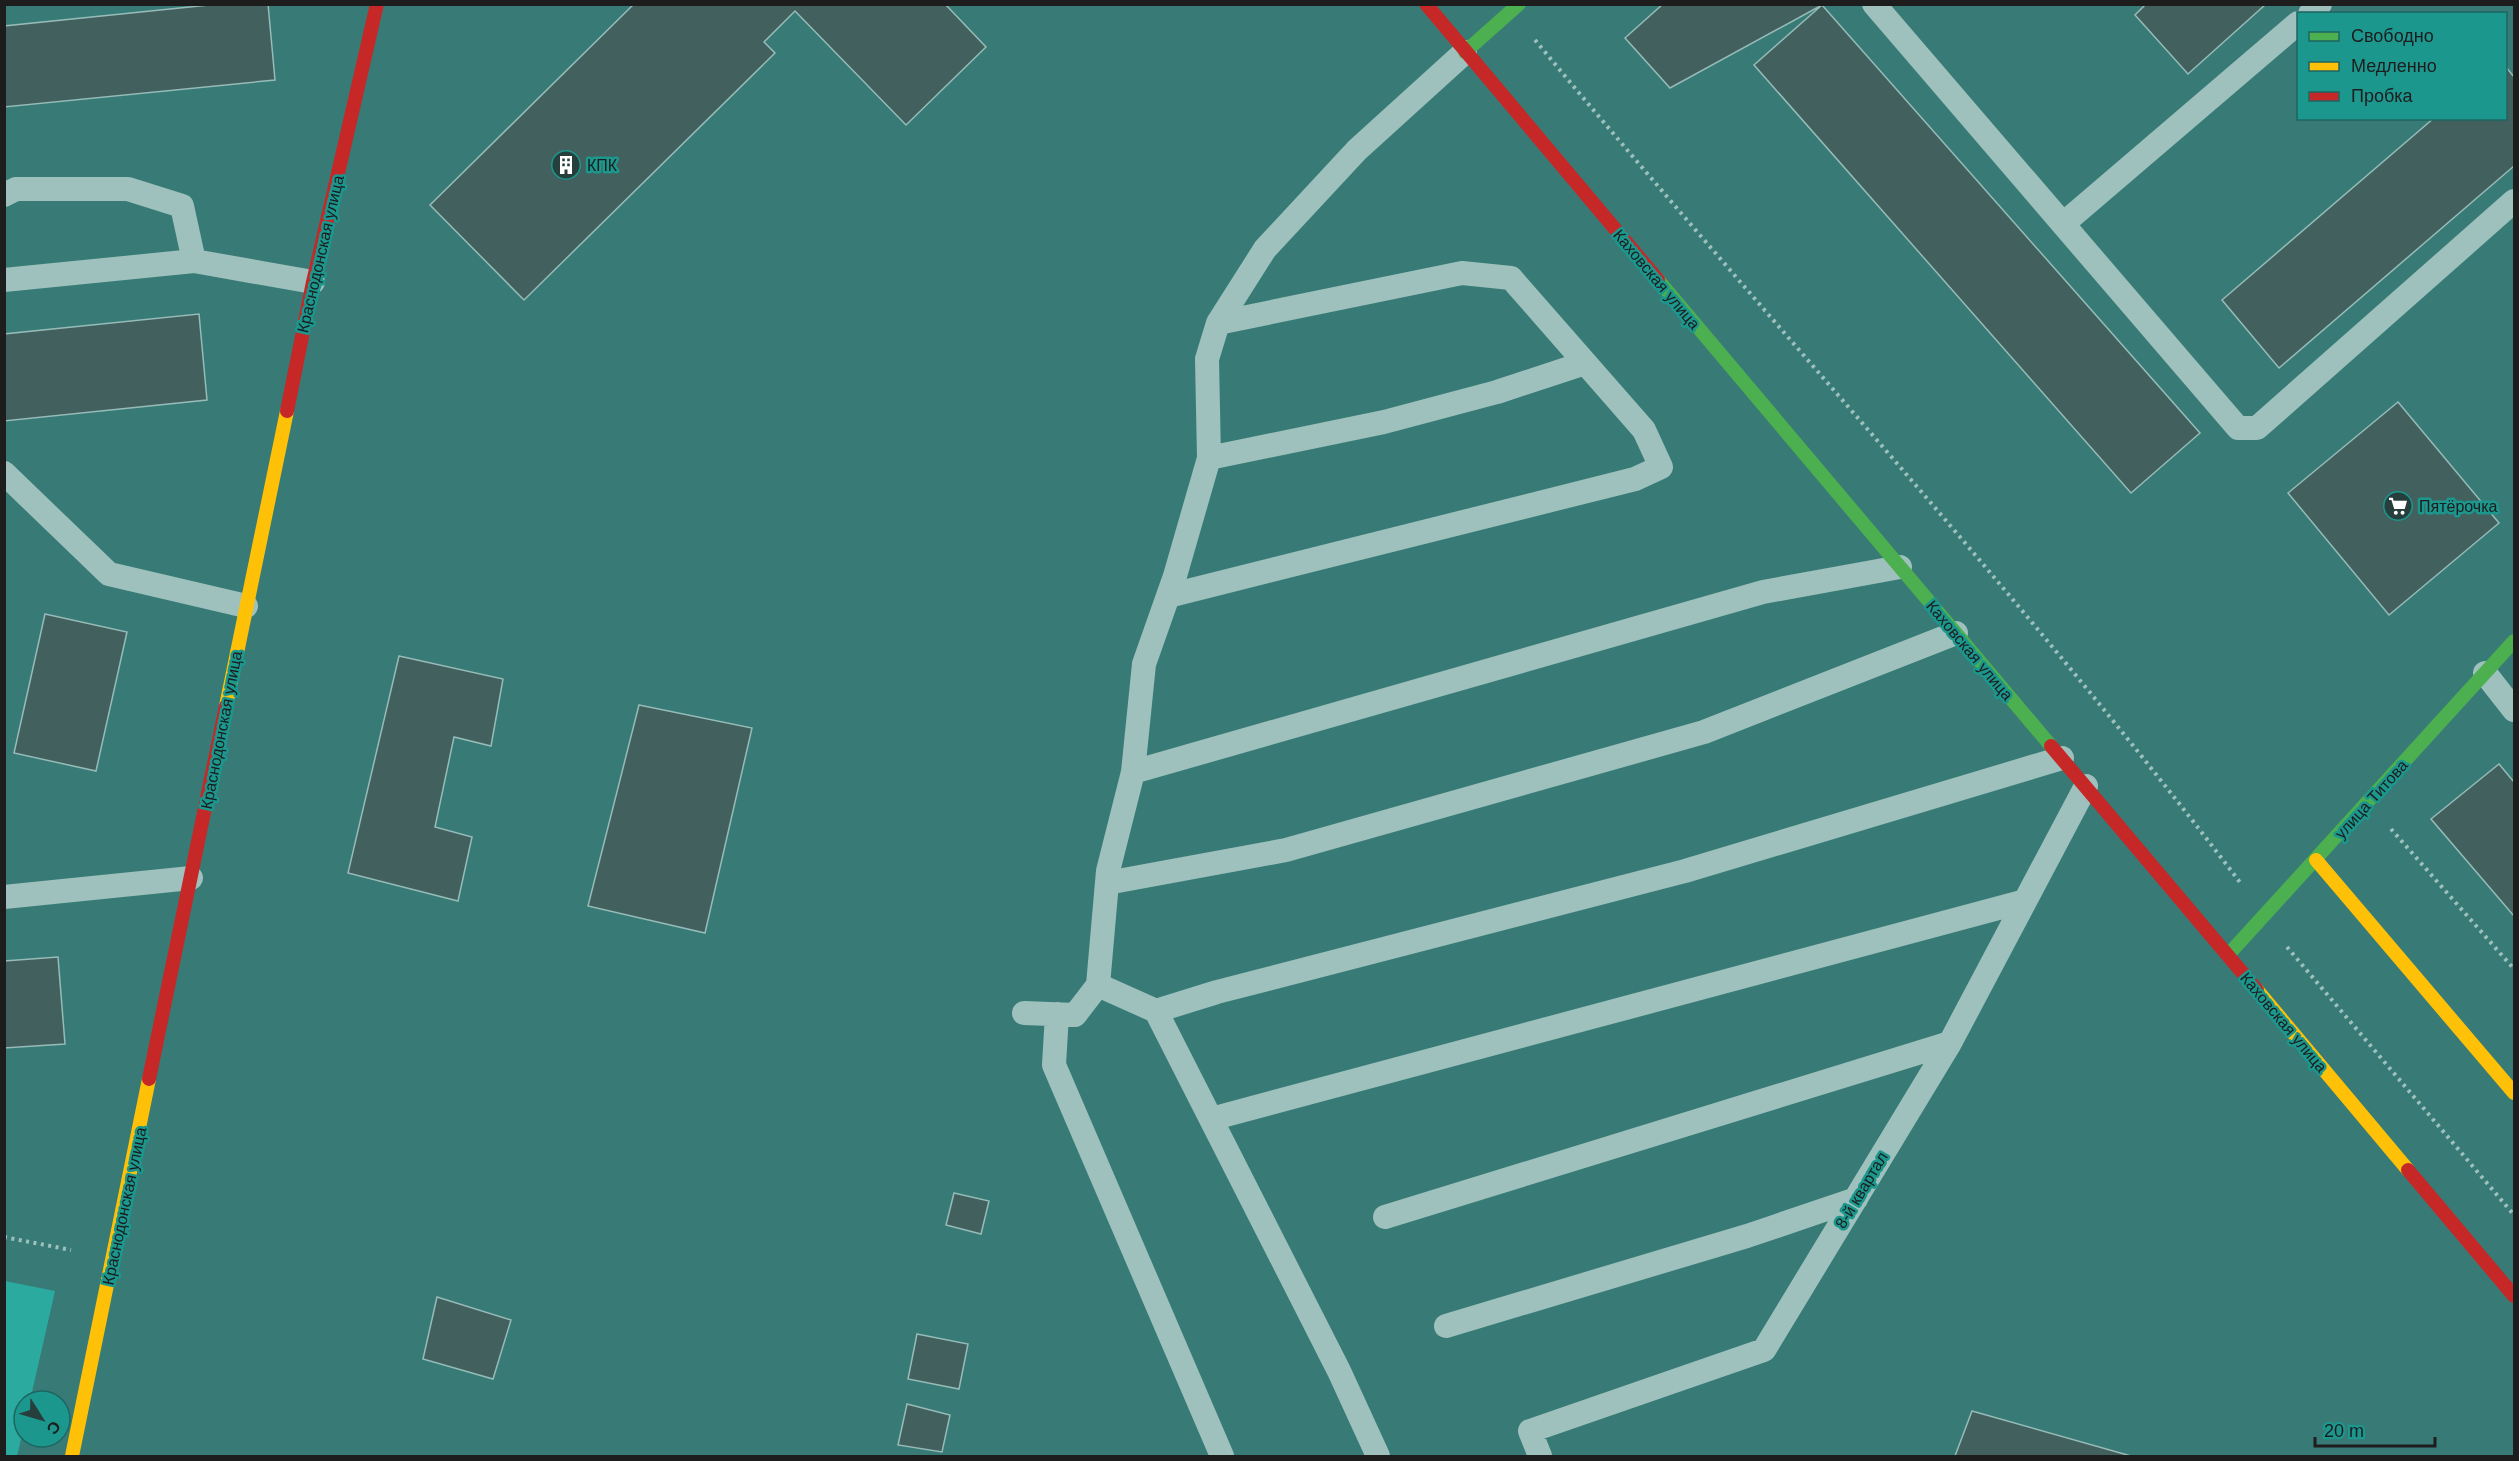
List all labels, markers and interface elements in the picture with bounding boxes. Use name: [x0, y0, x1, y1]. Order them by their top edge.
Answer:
legend: [2297, 12, 2507, 120]
text: Свободно: [2351, 26, 2434, 46]
text: Медленно: [2351, 56, 2437, 76]
text: Пробка: [2351, 86, 2414, 106]
building icon: КПК: [550, 149, 582, 181]
place label: КПК: [587, 157, 618, 174]
street label: Краснодонская улица: [294, 174, 347, 334]
street label: Каховская улица: [1610, 226, 1703, 333]
supermarket icon: Пятёрочка: [2382, 490, 2414, 522]
place label: Пятёрочка: [2419, 498, 2498, 515]
street label: Каховская улица: [1923, 597, 2016, 704]
street label: Краснодонская улица: [198, 649, 245, 811]
street label: улица Титова: [2332, 757, 2411, 842]
street label: Каховская улица: [2237, 969, 2330, 1076]
street label: Краснодонская улица: [99, 1126, 150, 1287]
street label: 8-й квартал: [1832, 1149, 1891, 1231]
north arrow: [12, 1389, 72, 1449]
scale bar: [2315, 1410, 2435, 1448]
text: С: [43, 1418, 64, 1438]
text: 20 m: [2324, 1421, 2364, 1441]

